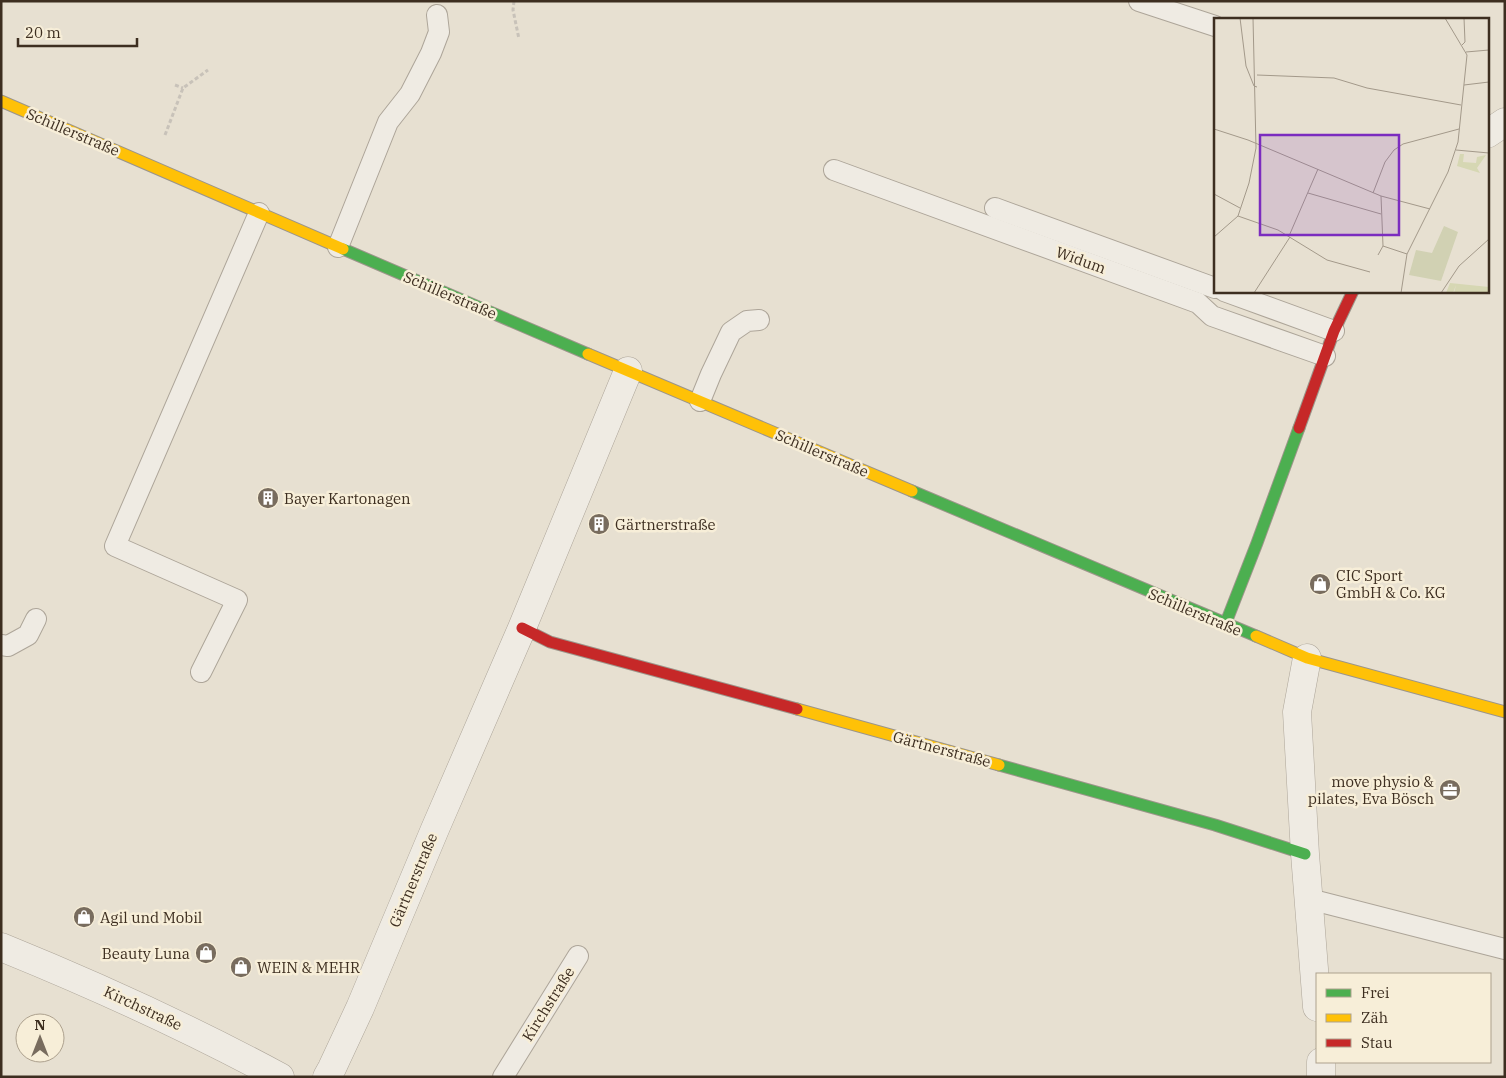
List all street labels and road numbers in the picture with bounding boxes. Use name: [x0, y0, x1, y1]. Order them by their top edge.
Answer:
street label: Schillerstraße: [24, 104, 122, 160]
street label: Widum: [1053, 242, 1109, 278]
street label: Schillerstraße: [401, 267, 499, 323]
street label: Schillerstraße: [773, 425, 871, 481]
street label: Schillerstraße: [1146, 584, 1244, 640]
street label: Gärtnerstraße: [891, 727, 993, 771]
street label: Gärtnerstraße: [385, 830, 441, 930]
street label: Kirchstraße: [518, 963, 578, 1045]
street label: Kirchstraße: [101, 982, 185, 1034]

